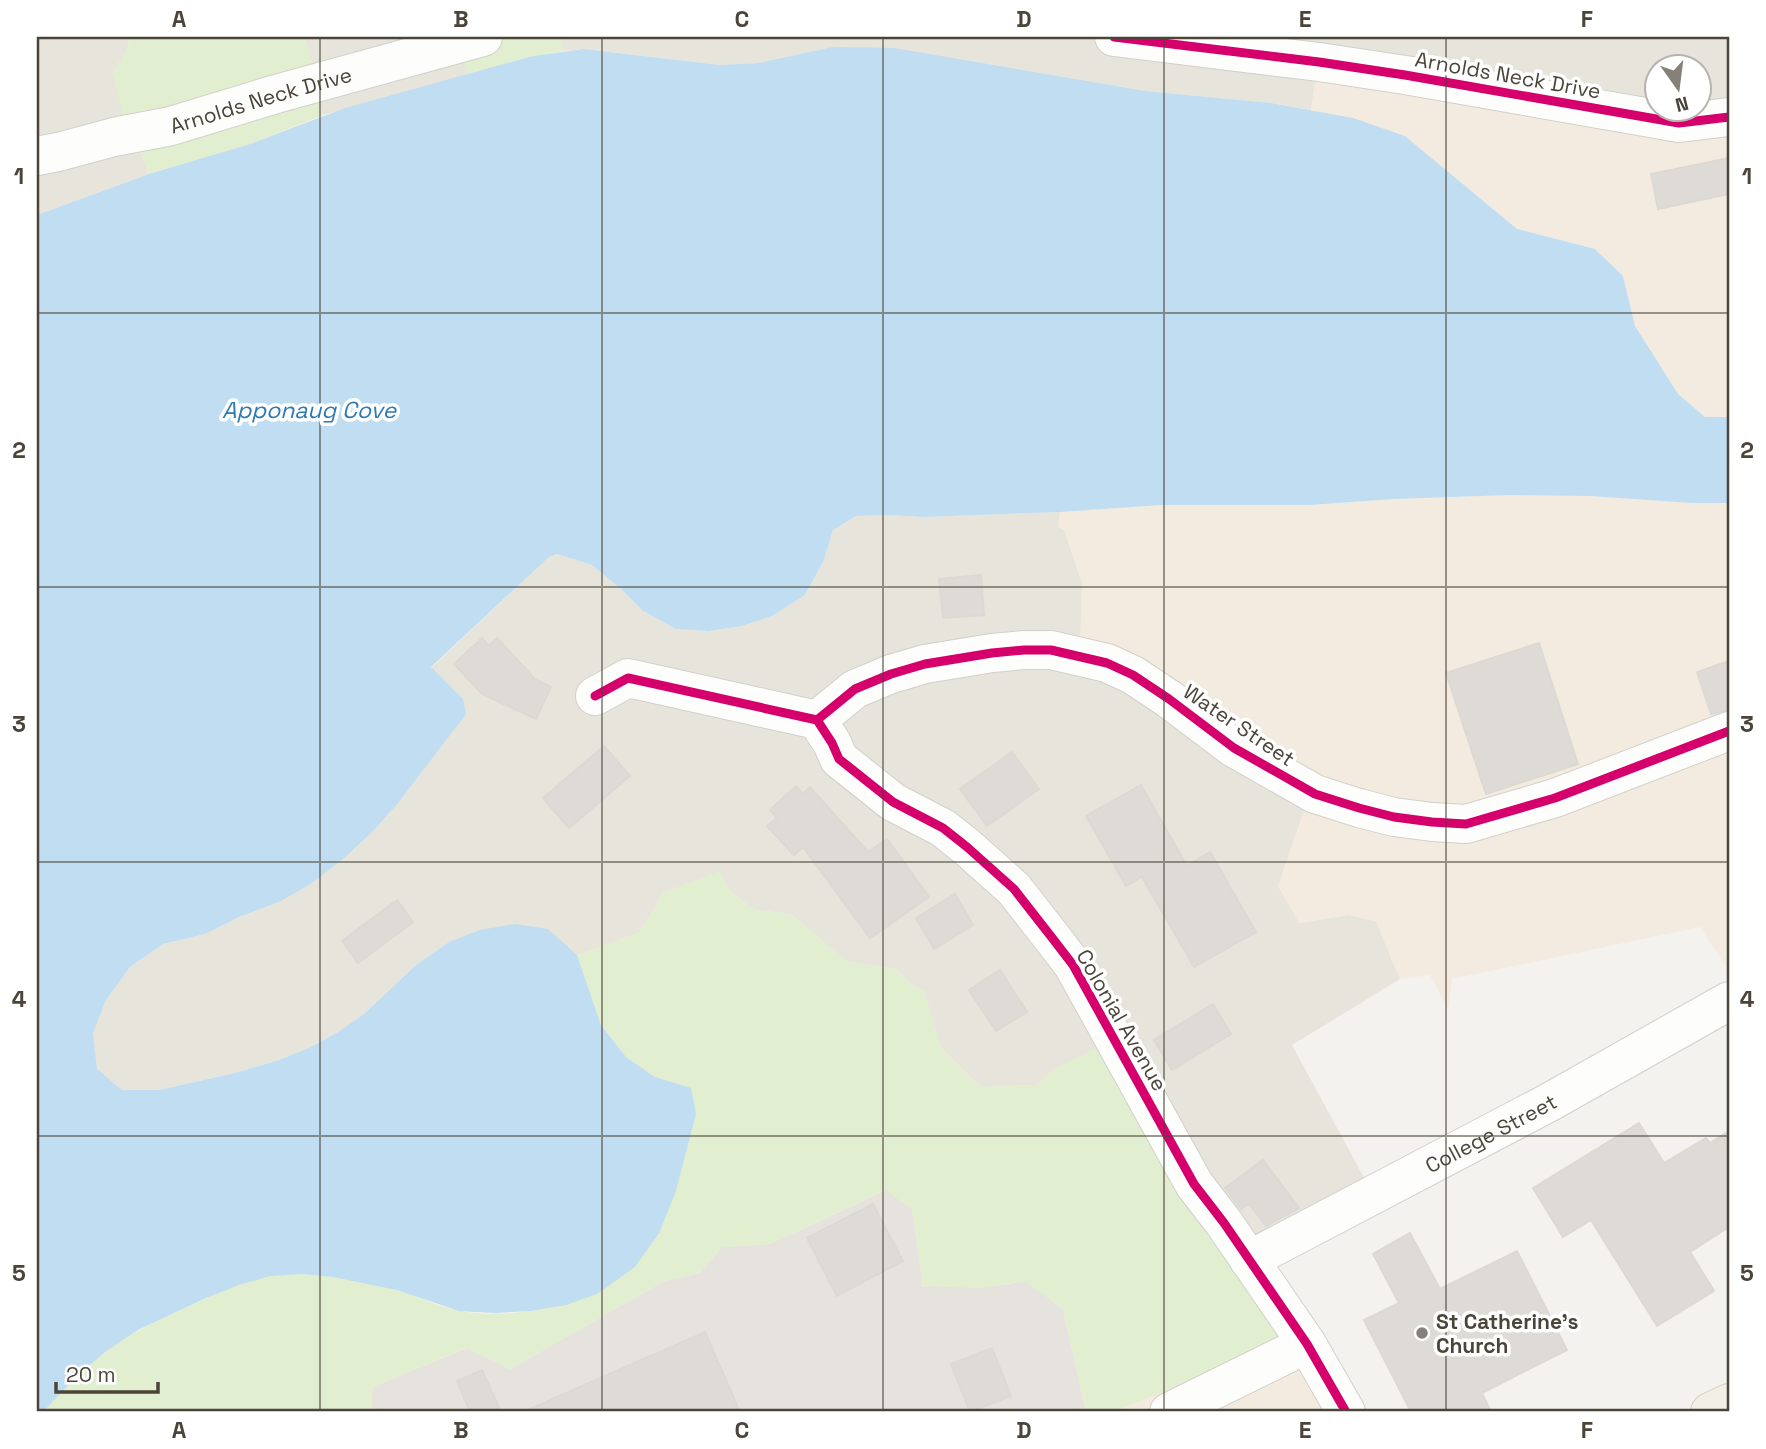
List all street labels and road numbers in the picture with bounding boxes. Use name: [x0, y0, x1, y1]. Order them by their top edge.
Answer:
street label: Arnolds Neck Drive: [1413, 45, 1603, 105]
street label: Arnolds Neck Drive: [167, 60, 355, 139]
street label: Water Street: [1178, 678, 1300, 772]
street label: Colonial Avenue: [1071, 944, 1173, 1096]
street label: College Street: [1420, 1087, 1561, 1179]

